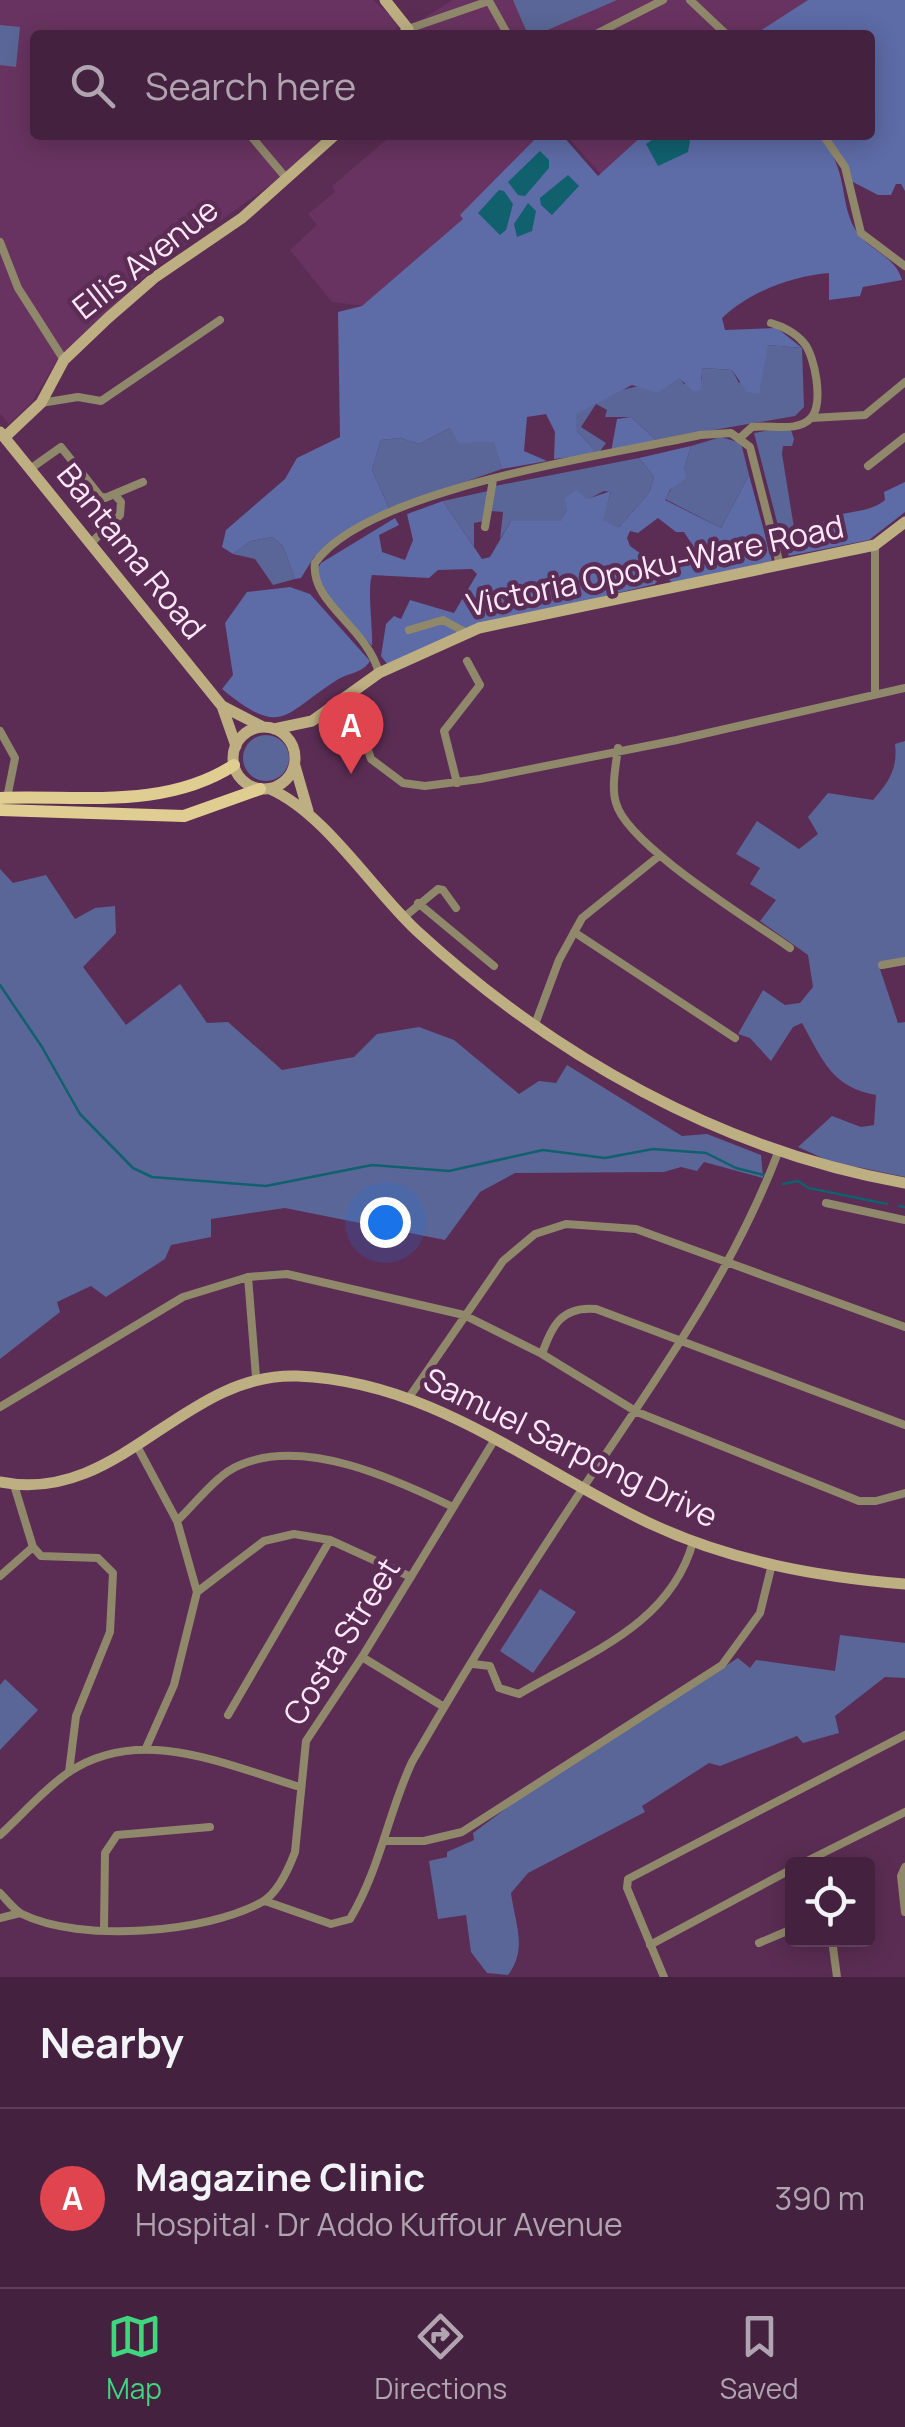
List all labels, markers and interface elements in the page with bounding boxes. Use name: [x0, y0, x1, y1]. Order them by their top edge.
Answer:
search box: [30, 30, 875, 140]
icon: search: [65, 58, 120, 113]
text: Search here: [145, 59, 356, 111]
street label: Ellis Avenue: [63, 187, 227, 329]
street label: Bantama Road: [48, 454, 216, 648]
street label: Victoria Opoku-Ware Road: [462, 504, 848, 626]
pin: A: [318, 692, 384, 774]
your location: [360, 1197, 411, 1248]
street label: Samuel Sarpong Drive: [417, 1357, 725, 1537]
street label: Costa Street: [272, 1549, 410, 1733]
map controls: [785, 1857, 875, 1947]
button: locate: [785, 1857, 875, 1947]
text: Nearby: [40, 2013, 184, 2071]
text: Magazine Clinic: [135, 2150, 425, 2202]
text: A: [62, 2176, 83, 2220]
text: 390 m: [774, 2176, 865, 2220]
text: Hospital · Dr Addo Kuffour Avenue: [135, 2202, 623, 2246]
tab: Map: [106, 2309, 162, 2407]
tab: Directions: [375, 2309, 507, 2407]
tab: Saved: [720, 2309, 799, 2407]

